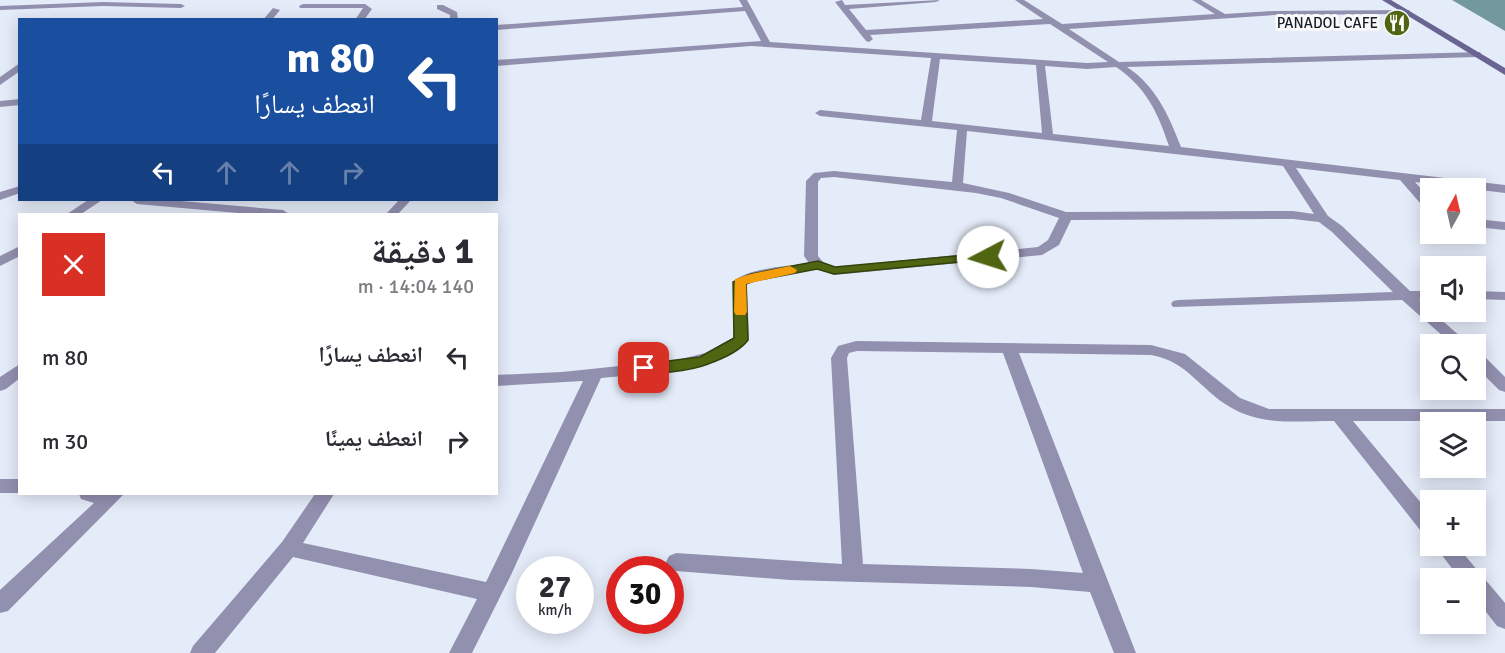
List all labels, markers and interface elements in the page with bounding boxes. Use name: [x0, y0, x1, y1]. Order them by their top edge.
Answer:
restaurant icon: PANADOL CAFE: [1382, 8, 1412, 38]
place label: PANADOL CAFE: [1277, 14, 1378, 32]
text: 80 m: [286, 33, 375, 84]
icon: left: [396, 42, 474, 120]
text: انعطف يسارًا: [254, 88, 375, 121]
icon: left: [147, 156, 180, 189]
icon: ahead: [210, 156, 243, 189]
icon: ahead: [273, 156, 306, 189]
icon: right: [336, 156, 369, 189]
north arrow: [1420, 178, 1486, 244]
map controls: [1420, 178, 1486, 634]
position arrow: [956, 225, 1020, 289]
text: 1 دقيقة: [371, 229, 474, 274]
button: close: [42, 233, 105, 296]
button: sound: [1420, 256, 1486, 322]
text: 140 m · 14:04: [358, 274, 474, 299]
button: search: [1420, 334, 1486, 400]
text: انعطف يسارًا: [318, 341, 423, 368]
icon: left: [441, 341, 474, 374]
pin: [618, 342, 669, 393]
text: 80 m: [42, 344, 88, 371]
icon: arrive: [627, 351, 660, 384]
button: layers: [1420, 412, 1486, 478]
text: انعطف يمينًا: [325, 425, 423, 452]
icon: right: [441, 425, 474, 458]
text: 30 m: [42, 428, 88, 455]
button: +: [1420, 490, 1486, 556]
speed limit sign: 30: [606, 556, 684, 634]
button: −: [1420, 568, 1486, 634]
text: 27: [539, 569, 571, 606]
text: km/h: [538, 601, 572, 619]

